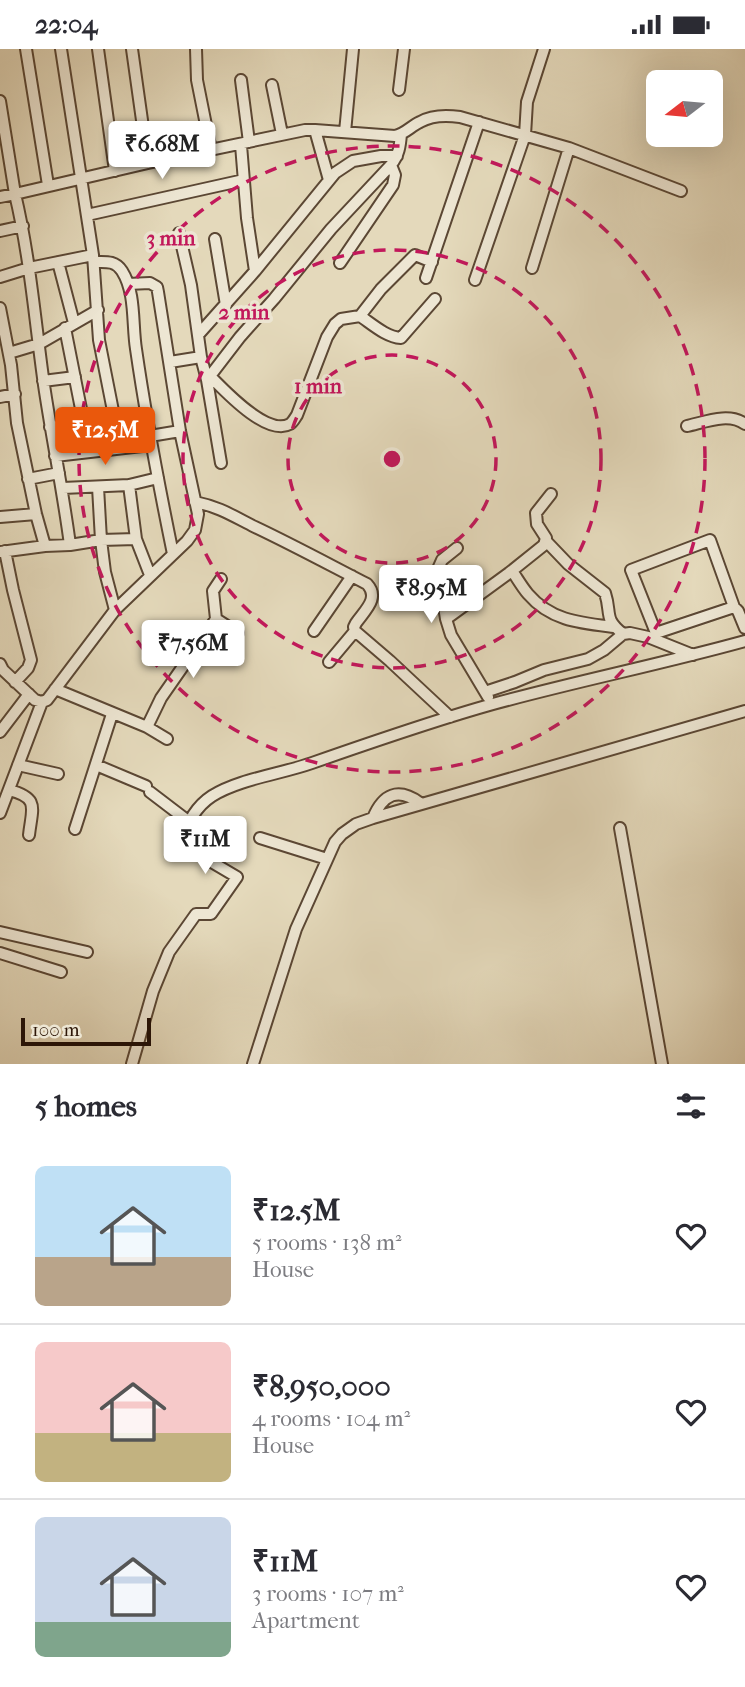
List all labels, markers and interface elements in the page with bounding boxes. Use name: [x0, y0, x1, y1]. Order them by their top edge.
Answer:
text: 22:04: [35, 9, 97, 40]
north arrow: [646, 70, 723, 147]
map controls: [646, 70, 723, 147]
pin: ₹6.68M: [105, 121, 219, 181]
text: ₹6.68M: [124, 130, 200, 157]
text: 3 min: [147, 226, 196, 250]
text: 2 min: [218, 300, 270, 324]
text: 1 min: [294, 374, 343, 398]
pin: ₹12.5M: [48, 407, 162, 467]
text: ₹12.5M: [71, 416, 139, 443]
centre of rings: [380, 447, 404, 471]
pin: ₹8.95M: [374, 565, 488, 625]
text: ₹8.95M: [395, 574, 467, 601]
pin: ₹7.56M: [136, 621, 250, 680]
text: ₹7.56M: [158, 629, 228, 656]
pin: ₹11M: [164, 817, 246, 876]
text: ₹11M: [180, 825, 230, 852]
scale bar: [21, 1015, 150, 1047]
text: 100 m: [32, 1019, 80, 1041]
icon: filters: [672, 1087, 710, 1125]
text: 5 homes: [35, 1089, 137, 1124]
text: ₹12.5M: [252, 1193, 340, 1228]
icon: home: [91, 1194, 175, 1278]
icon: heart: [672, 1217, 710, 1255]
text: 5 rooms · 138 m²: [252, 1229, 402, 1256]
text: House: [252, 1256, 314, 1283]
text: ₹8,950,000: [252, 1369, 391, 1404]
icon: home: [91, 1370, 175, 1454]
icon: heart: [672, 1393, 710, 1431]
text: 4 rooms · 104 m²: [252, 1405, 410, 1432]
text: House: [252, 1432, 314, 1459]
text: ₹11M: [252, 1544, 318, 1579]
icon: home: [91, 1545, 175, 1629]
icon: heart: [672, 1568, 710, 1606]
text: 3 rooms · 107 m²: [252, 1580, 404, 1607]
text: Apartment: [252, 1607, 360, 1634]

